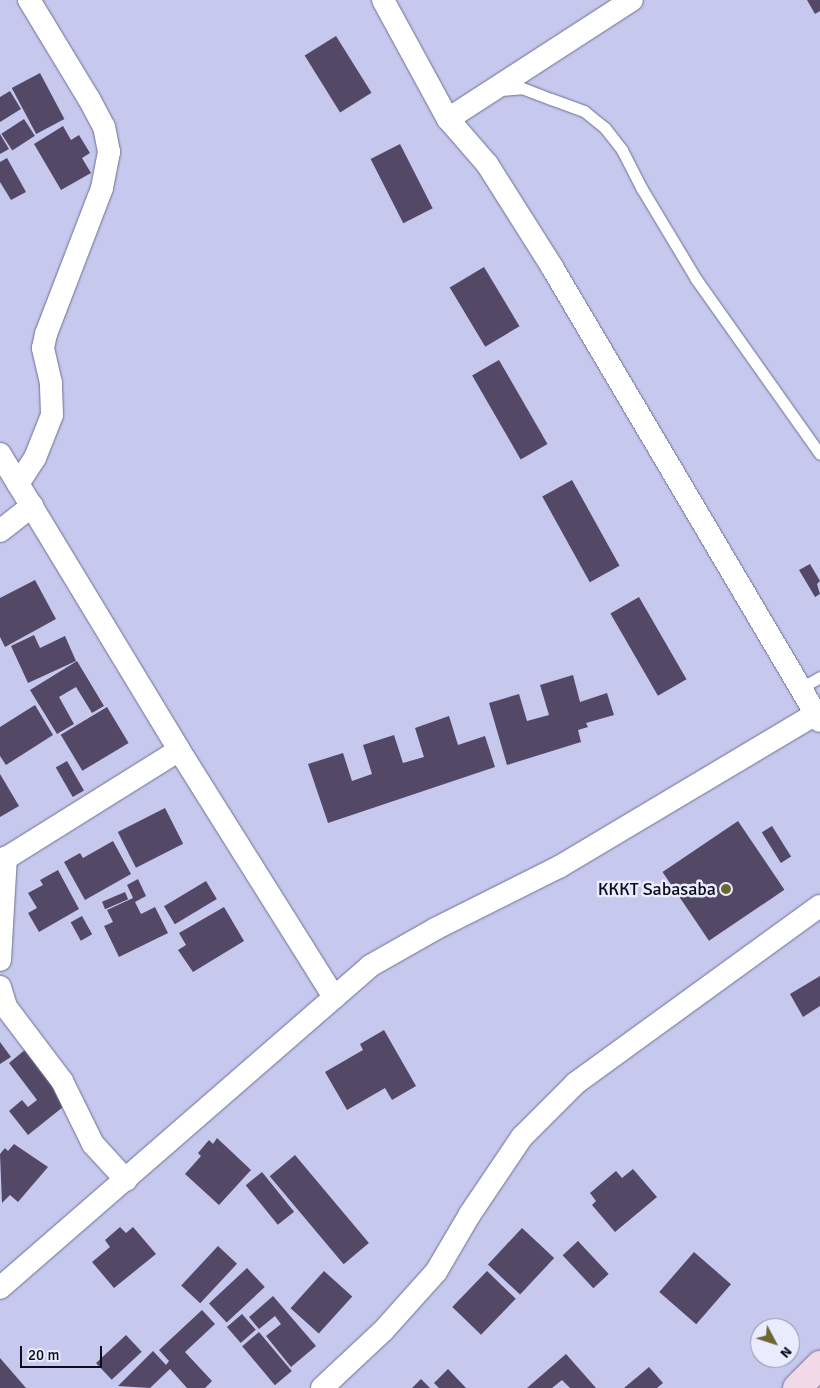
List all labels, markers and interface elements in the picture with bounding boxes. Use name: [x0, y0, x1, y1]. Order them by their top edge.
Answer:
place label: KKKT Sabasaba: [598, 878, 716, 900]
marker: KKKT Sabasaba: [720, 883, 732, 895]
north arrow: [750, 1318, 800, 1368]
scale bar: [22, 1336, 105, 1368]
text: N: [776, 1343, 796, 1362]
text: 20 m: [28, 1346, 59, 1364]

